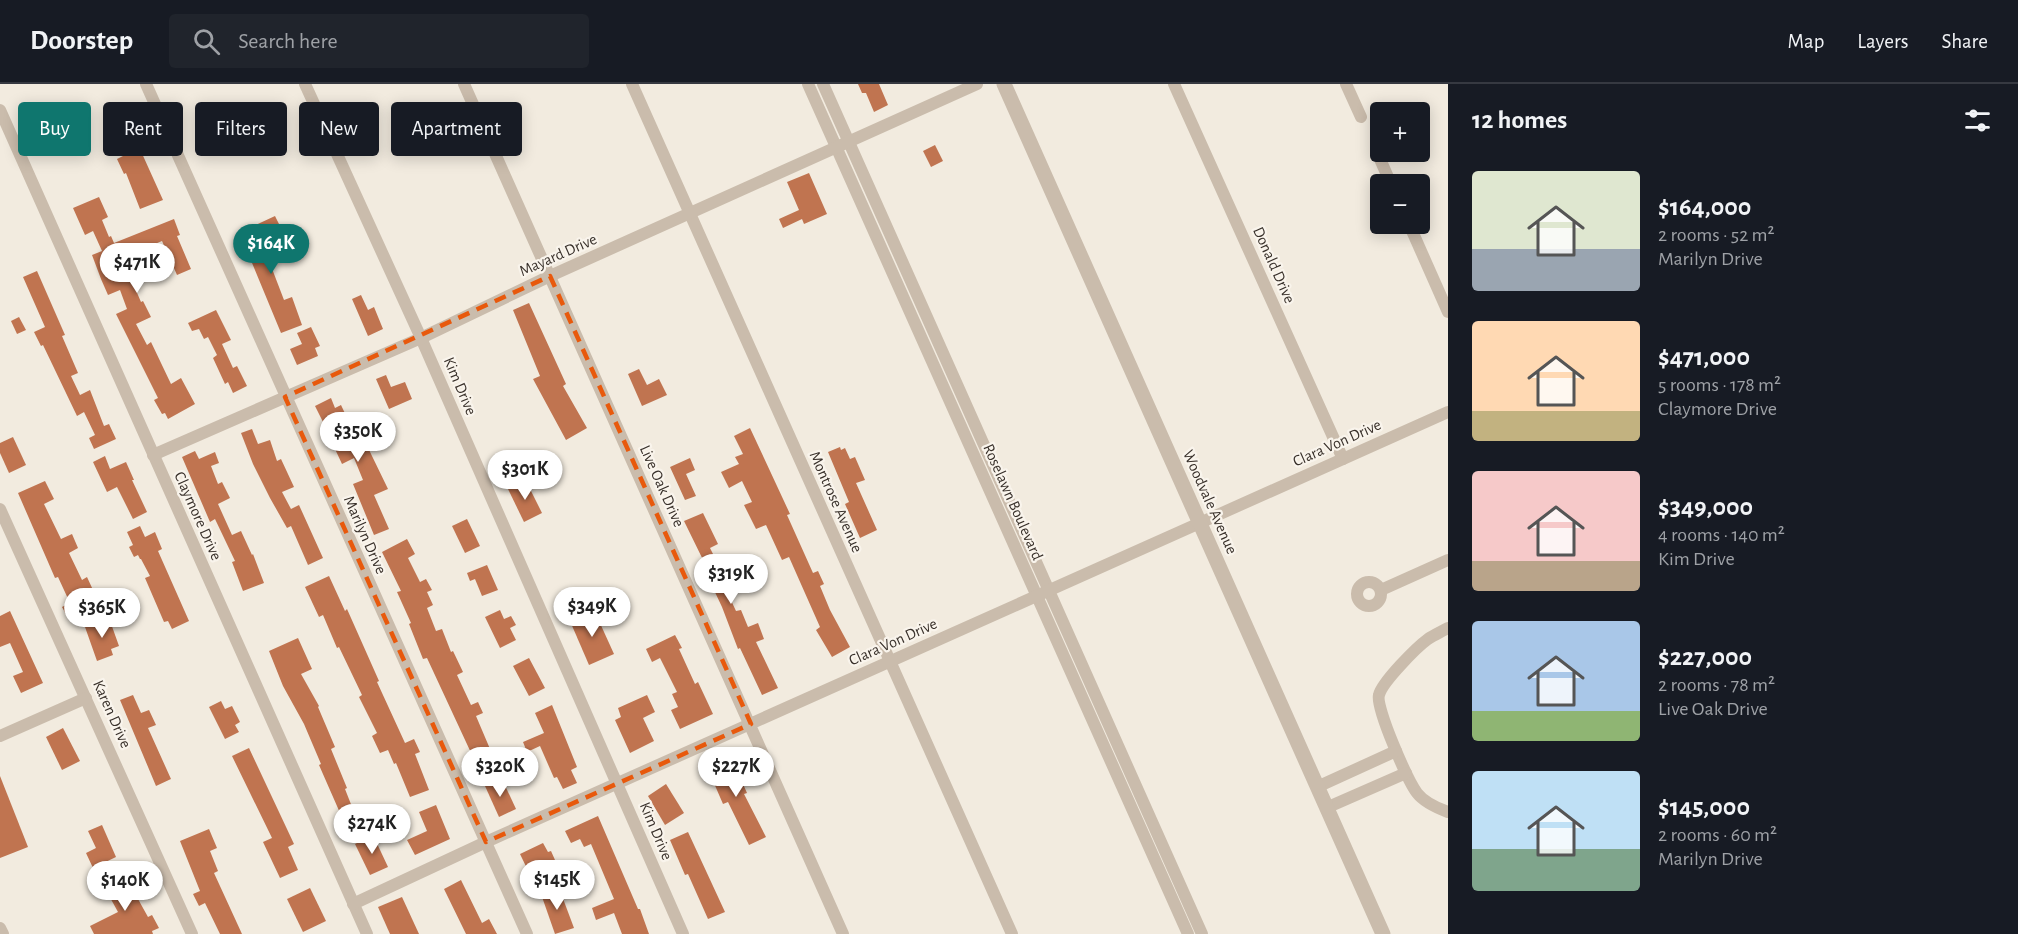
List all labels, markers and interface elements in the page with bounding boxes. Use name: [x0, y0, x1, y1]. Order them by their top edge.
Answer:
search box: [169, 14, 589, 68]
icon: search: [190, 25, 223, 58]
text: Doorstep: [30, 27, 133, 55]
text: Search here: [238, 30, 338, 52]
text: Map: [1788, 31, 1824, 52]
text: Layers: [1857, 31, 1908, 52]
text: Share: [1941, 31, 1988, 52]
chip: Buy: [18, 102, 91, 156]
chip: Rent: [103, 102, 183, 156]
chip: Filters: [195, 102, 287, 156]
chip: New: [299, 102, 379, 156]
chip: Apartment: [391, 102, 522, 156]
map controls: [1370, 102, 1430, 234]
button: +: [1370, 102, 1430, 162]
icon: filters: [1961, 104, 1994, 137]
text: 12 homes: [1472, 107, 1567, 133]
button: −: [1370, 174, 1430, 234]
text: $164,000: [1658, 194, 1751, 220]
icon: home: [1520, 195, 1592, 267]
pin: $164K: [229, 224, 313, 275]
street label: Donald Drive: [1250, 224, 1298, 306]
text: 2 rooms · 52 m²: [1658, 225, 1775, 245]
street label: Mayard Drive: [517, 231, 599, 280]
text: $164K: [247, 233, 295, 253]
pin: $471K: [95, 243, 179, 294]
text: Marilyn Drive: [1658, 249, 1763, 269]
text: $471K: [114, 252, 160, 272]
text: $471,000: [1658, 344, 1750, 370]
icon: home: [1520, 345, 1592, 417]
street label: Kim Drive: [441, 355, 479, 417]
text: 5 rooms · 178 m²: [1658, 375, 1781, 395]
text: Claymore Drive: [1658, 399, 1777, 419]
pin: $350K: [316, 412, 400, 463]
street label: Clara Von Drive: [1290, 416, 1384, 470]
text: $350K: [334, 421, 382, 441]
street label: Roselawn Boulevard: [980, 442, 1046, 562]
street label: Live Oak Drive: [637, 443, 687, 529]
street label: Woodvale Avenue: [1180, 448, 1240, 556]
street label: Montrose Avenue: [807, 449, 865, 555]
pin: $301K: [483, 450, 567, 501]
text: $301K: [502, 459, 548, 479]
street label: Claymore Drive: [170, 469, 225, 563]
street label: Marilyn Drive: [340, 494, 389, 577]
text: $349,000: [1658, 494, 1753, 520]
icon: home: [1520, 495, 1592, 567]
text: 4 rooms · 140 m²: [1658, 525, 1785, 545]
text: Kim Drive: [1658, 549, 1735, 569]
pin: $319K: [689, 554, 773, 605]
text: $319K: [708, 563, 754, 583]
pin: $349K: [550, 587, 634, 638]
pin: $365K: [60, 588, 144, 639]
text: $349K: [567, 596, 617, 616]
text: $365K: [78, 597, 126, 617]
street label: Clara Von Drive: [846, 615, 940, 669]
text: $227,000: [1658, 644, 1752, 670]
icon: home: [1520, 645, 1592, 717]
text: 2 rooms · 78 m²: [1658, 675, 1775, 695]
street label: Karen Drive: [90, 678, 134, 750]
text: Live Oak Drive: [1658, 699, 1768, 719]
pin: $320K: [458, 747, 542, 798]
pin: $227K: [694, 747, 778, 798]
text: $320K: [475, 756, 525, 776]
text: $227K: [712, 756, 760, 776]
text: $145,000: [1658, 794, 1750, 820]
icon: home: [1520, 795, 1592, 867]
street label: Kim Drive: [637, 800, 675, 862]
pin: $274K: [330, 804, 414, 855]
text: $274K: [348, 813, 396, 833]
text: 2 rooms · 60 m²: [1658, 825, 1777, 845]
text: Marilyn Drive: [1658, 849, 1763, 869]
pin: $145K: [515, 860, 599, 911]
pin: $140K: [83, 861, 167, 912]
text: $145K: [534, 869, 580, 889]
text: $140K: [101, 870, 149, 890]

